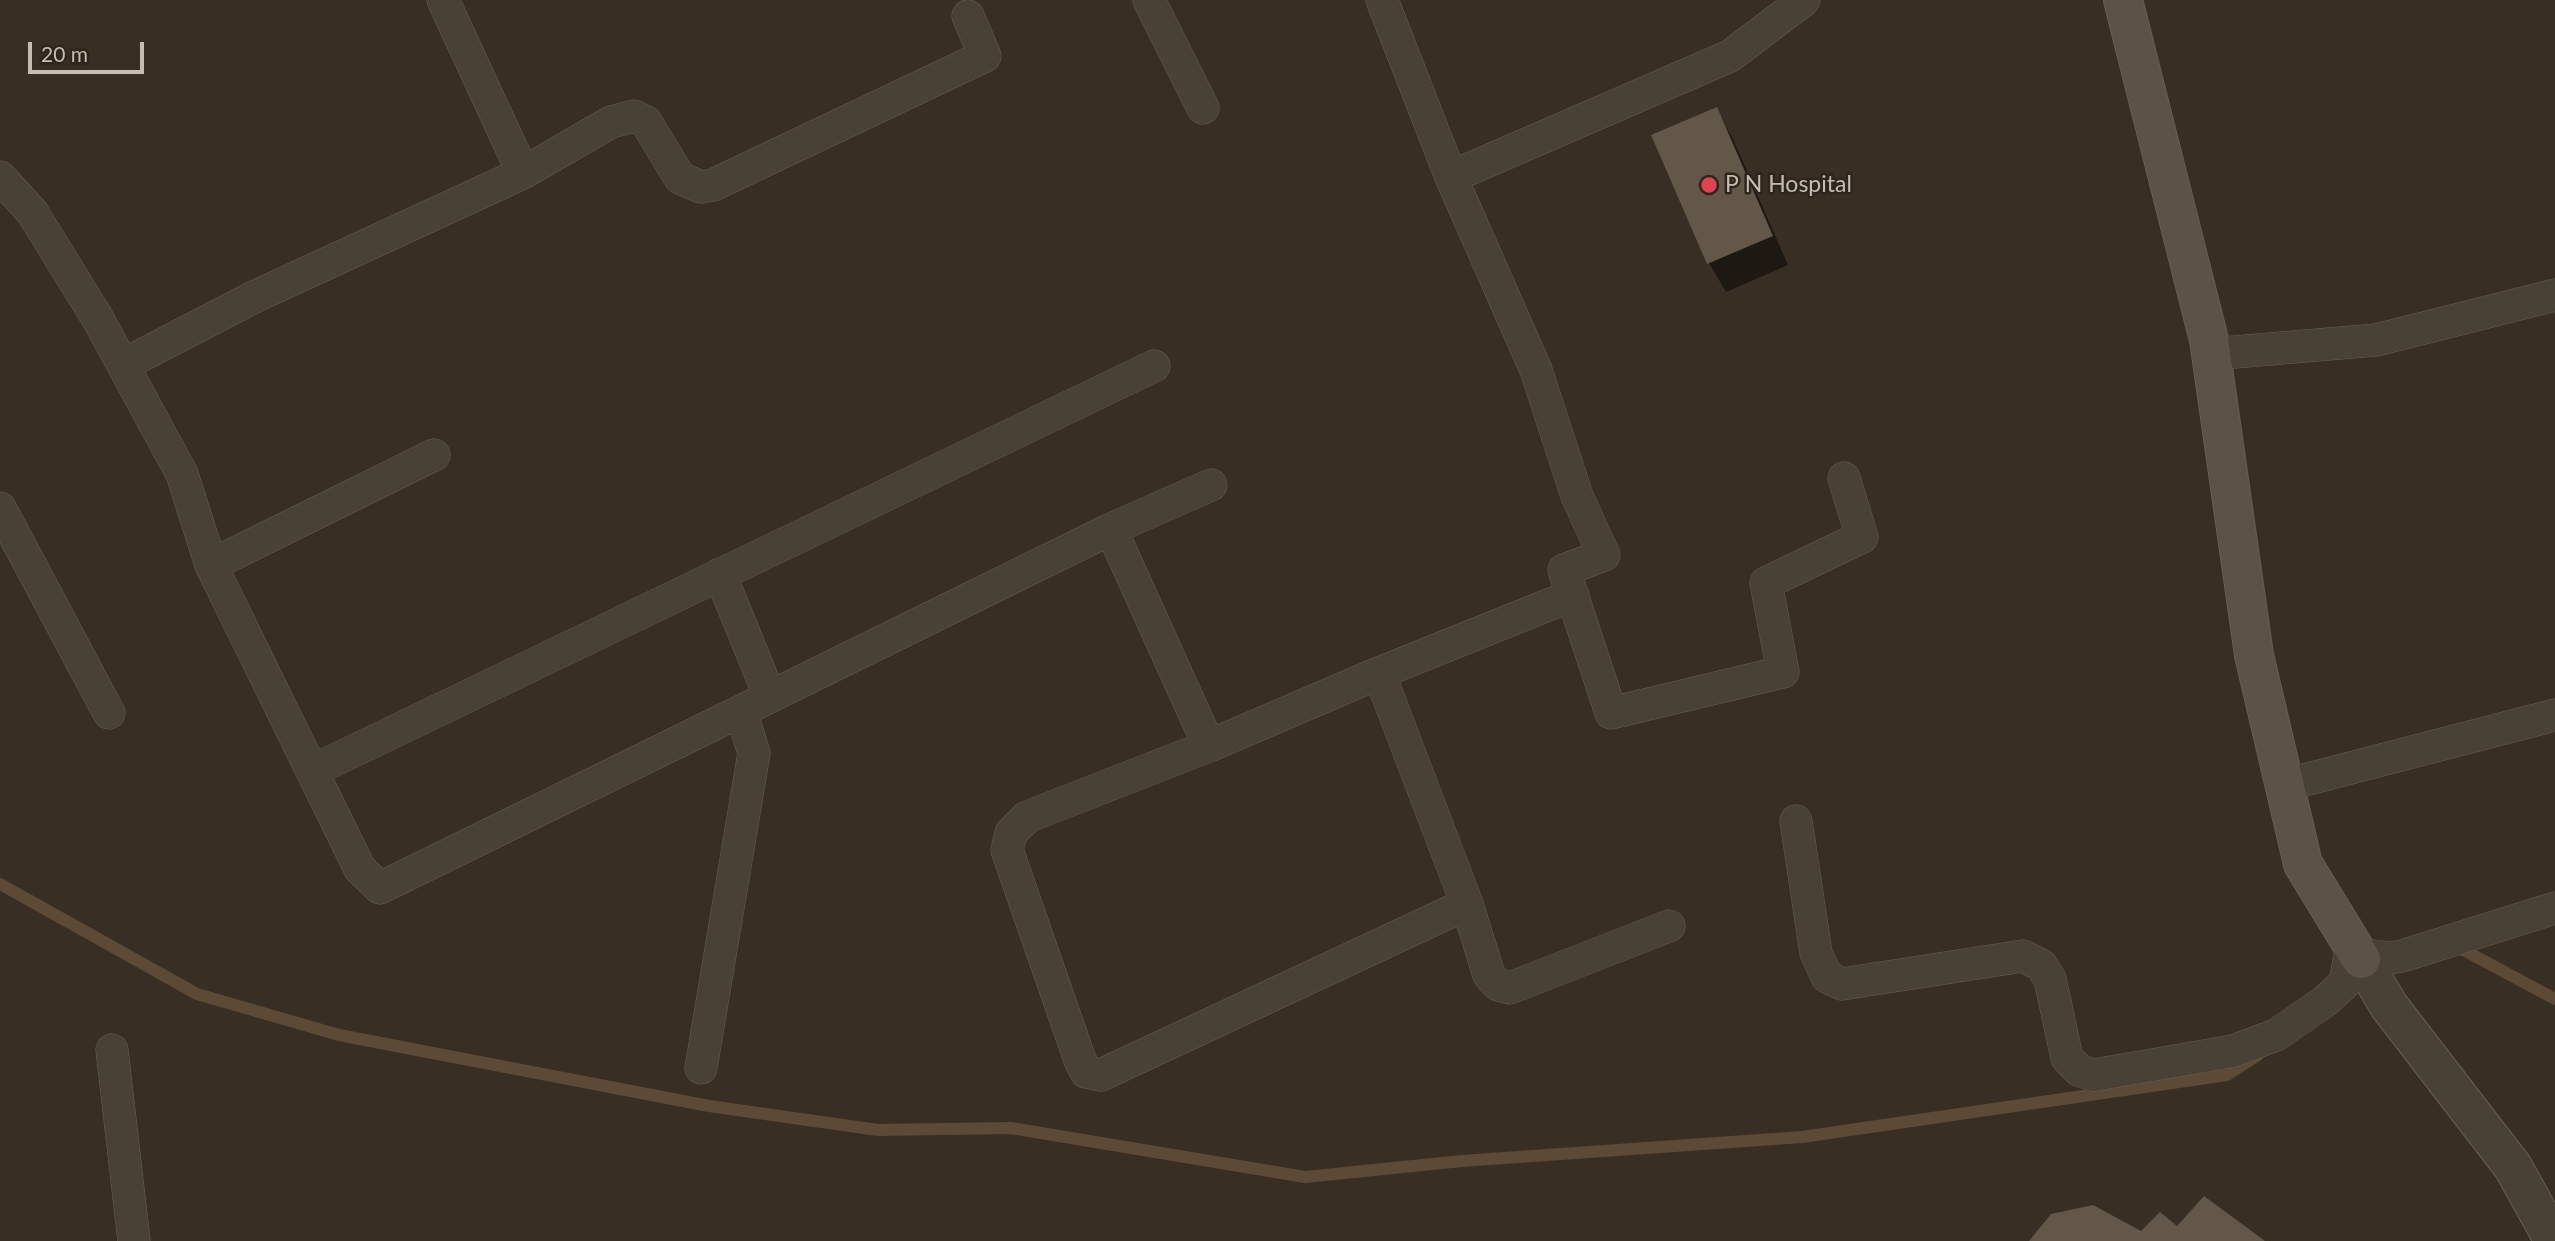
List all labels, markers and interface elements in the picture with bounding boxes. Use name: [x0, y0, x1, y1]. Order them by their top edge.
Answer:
scale bar: [32, 28, 147, 72]
text: 20 m: [41, 41, 88, 66]
place label: P N Hospital: [1725, 171, 1852, 199]
marker: P N Hospital: [1699, 175, 1719, 195]

